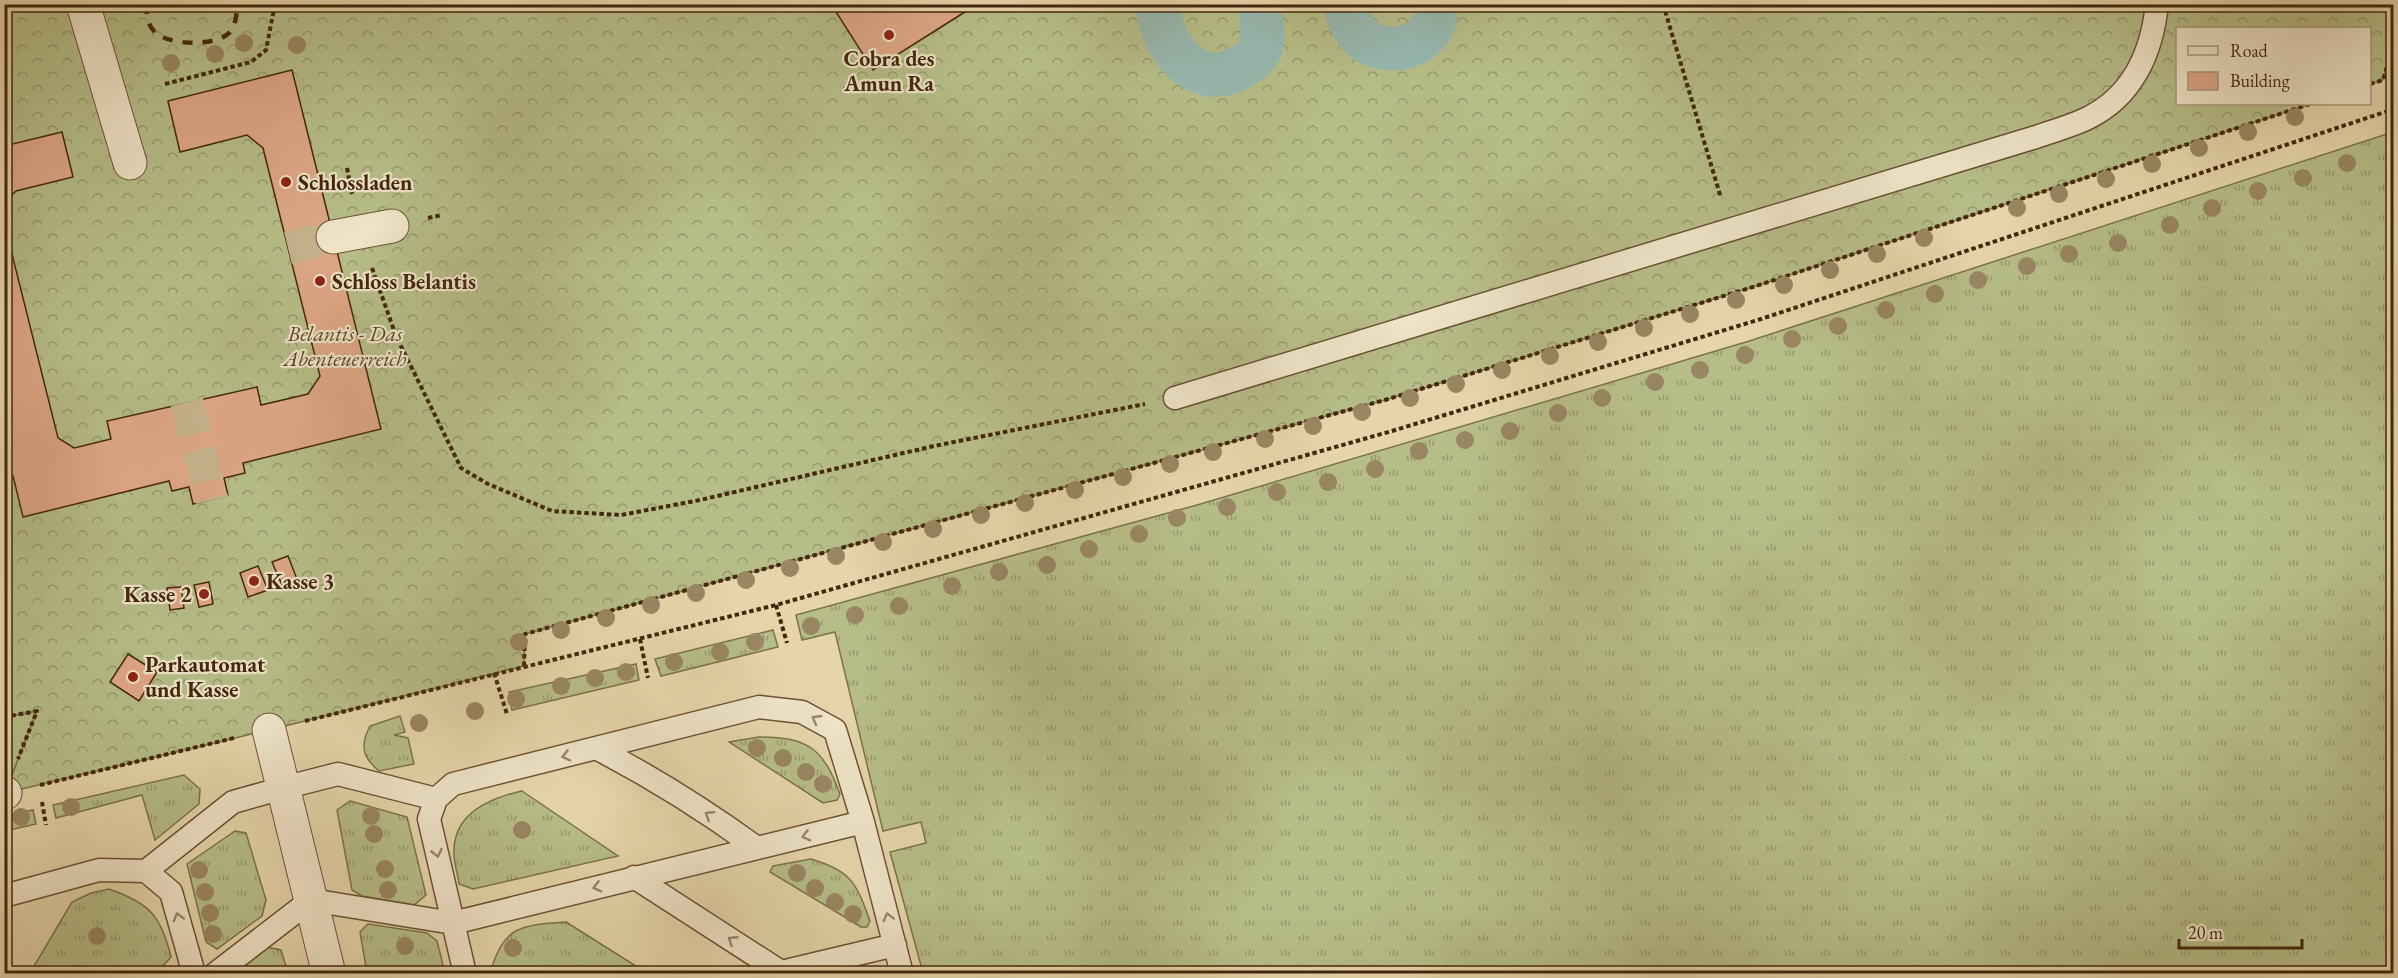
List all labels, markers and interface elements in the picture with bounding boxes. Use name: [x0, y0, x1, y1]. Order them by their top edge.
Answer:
legend: [2176, 27, 2371, 105]
marker: Cobra des Amun Ra: [882, 28, 896, 42]
text: Road: [2230, 39, 2269, 62]
place label: Cobra des Amun Ra: [843, 44, 935, 98]
text: Building: [2230, 69, 2290, 92]
place label: Schlossladen: [298, 168, 413, 197]
marker: Schlossladen: [279, 175, 293, 189]
place label: Schloss Belantis: [332, 267, 476, 296]
marker: Schloss Belantis: [313, 274, 327, 288]
park label: Belantis - Das Abenteuerreich: [281, 319, 407, 373]
place label: Kasse 3: [266, 567, 334, 596]
marker: Kasse 3: [247, 574, 261, 588]
place label: Kasse 2: [124, 580, 192, 609]
marker: Kasse 2: [197, 587, 211, 601]
place label: Parkautomat und Kasse: [145, 650, 266, 704]
marker: Parkautomat und Kasse: [126, 670, 140, 684]
one-way arrow: [811, 715, 822, 727]
one-way arrow: [561, 748, 571, 761]
one-way arrow: [705, 811, 715, 823]
one-way arrow: [802, 828, 812, 841]
one-way arrow: [429, 847, 442, 857]
one-way arrow: [592, 879, 602, 892]
one-way arrow: [173, 912, 186, 922]
one-way arrow: [882, 912, 895, 922]
scale bar: [2179, 912, 2302, 950]
text: 20 m: [2188, 921, 2223, 944]
one-way arrow: [727, 936, 738, 947]

